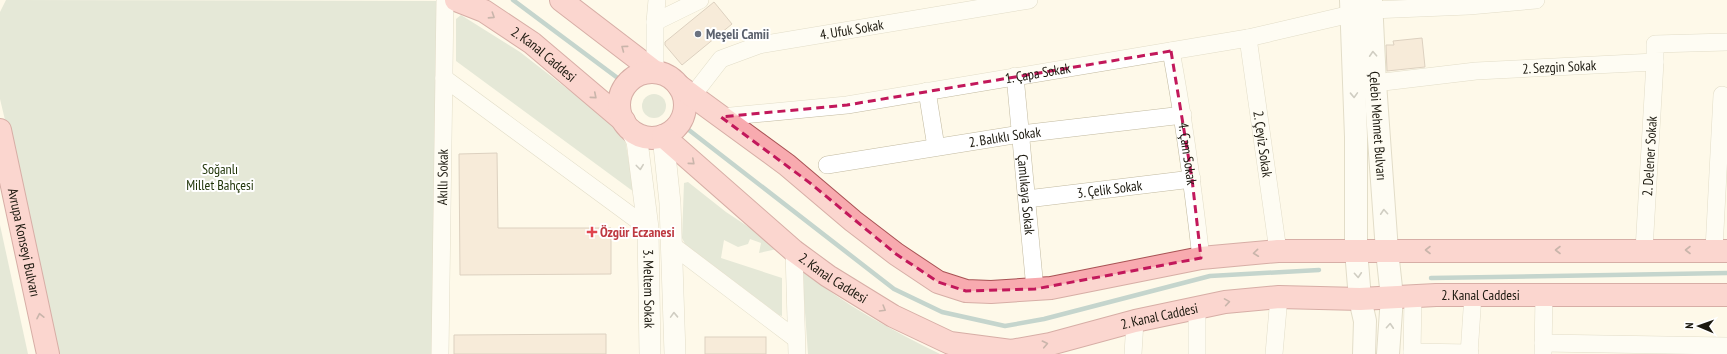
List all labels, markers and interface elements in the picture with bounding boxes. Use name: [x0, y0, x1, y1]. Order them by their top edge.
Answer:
one-way arrow: [487, 11, 494, 18]
street label: 4. Ufuk Sokak: [818, 15, 885, 44]
street label: 2. Kanal Caddesi: [508, 23, 580, 86]
place label: Meşeli Camii: [706, 25, 769, 43]
marker: Meşeli Camii: [693, 29, 703, 39]
one-way arrow: [622, 46, 629, 53]
one-way arrow: [1369, 51, 1377, 57]
street label: 2. Sezgin Sokak: [1522, 56, 1597, 78]
street label: 1. Çapa Sokak: [1004, 59, 1072, 87]
street label: Çelebi Mehmet Bulvarı: [1365, 71, 1391, 181]
one-way arrow: [590, 91, 597, 98]
one-way arrow: [1350, 92, 1359, 98]
street label: 2. Çeyiz Sokak: [1249, 110, 1277, 179]
street label: 2. Delener Sokak: [1638, 115, 1661, 197]
street label: 4. Çam Sokak: [1174, 121, 1201, 187]
street label: 2. Balıklı Sokak: [967, 123, 1042, 151]
street label: Akıllı Sokak: [433, 148, 452, 205]
street label: Çamlıkaya Sokak: [1013, 153, 1039, 236]
one-way arrow: [687, 157, 695, 164]
park label: Soğanlı Millet Bahçesi: [186, 160, 254, 194]
one-way arrow: [636, 164, 645, 170]
street label: 3. Çelik Sokak: [1076, 176, 1144, 202]
street label: Avrupa Konseyi Bulvarı: [4, 187, 44, 298]
one-way arrow: [1379, 209, 1388, 215]
place label: Özgür Eczanesi: [600, 223, 675, 241]
marker: Özgür Eczanesi: [587, 227, 597, 237]
one-way arrow: [1425, 246, 1431, 254]
one-way arrow: [1555, 246, 1561, 254]
one-way arrow: [1685, 246, 1691, 254]
one-way arrow: [1253, 248, 1259, 257]
street label: 3. Meltem Sokak: [639, 249, 659, 329]
street label: 2. Kanal Caddesi: [795, 249, 871, 307]
one-way arrow: [1353, 272, 1362, 278]
street label: 2. Kanal Caddesi: [1441, 286, 1520, 304]
one-way arrow: [1223, 298, 1230, 307]
street label: 2. Kanal Caddesi: [1119, 299, 1200, 333]
one-way arrow: [879, 305, 886, 312]
north arrow: [1679, 306, 1719, 346]
one-way arrow: [670, 312, 678, 318]
one-way arrow: [37, 313, 45, 319]
text: N: [1682, 322, 1696, 329]
one-way arrow: [1386, 323, 1395, 329]
one-way arrow: [1042, 341, 1049, 349]

